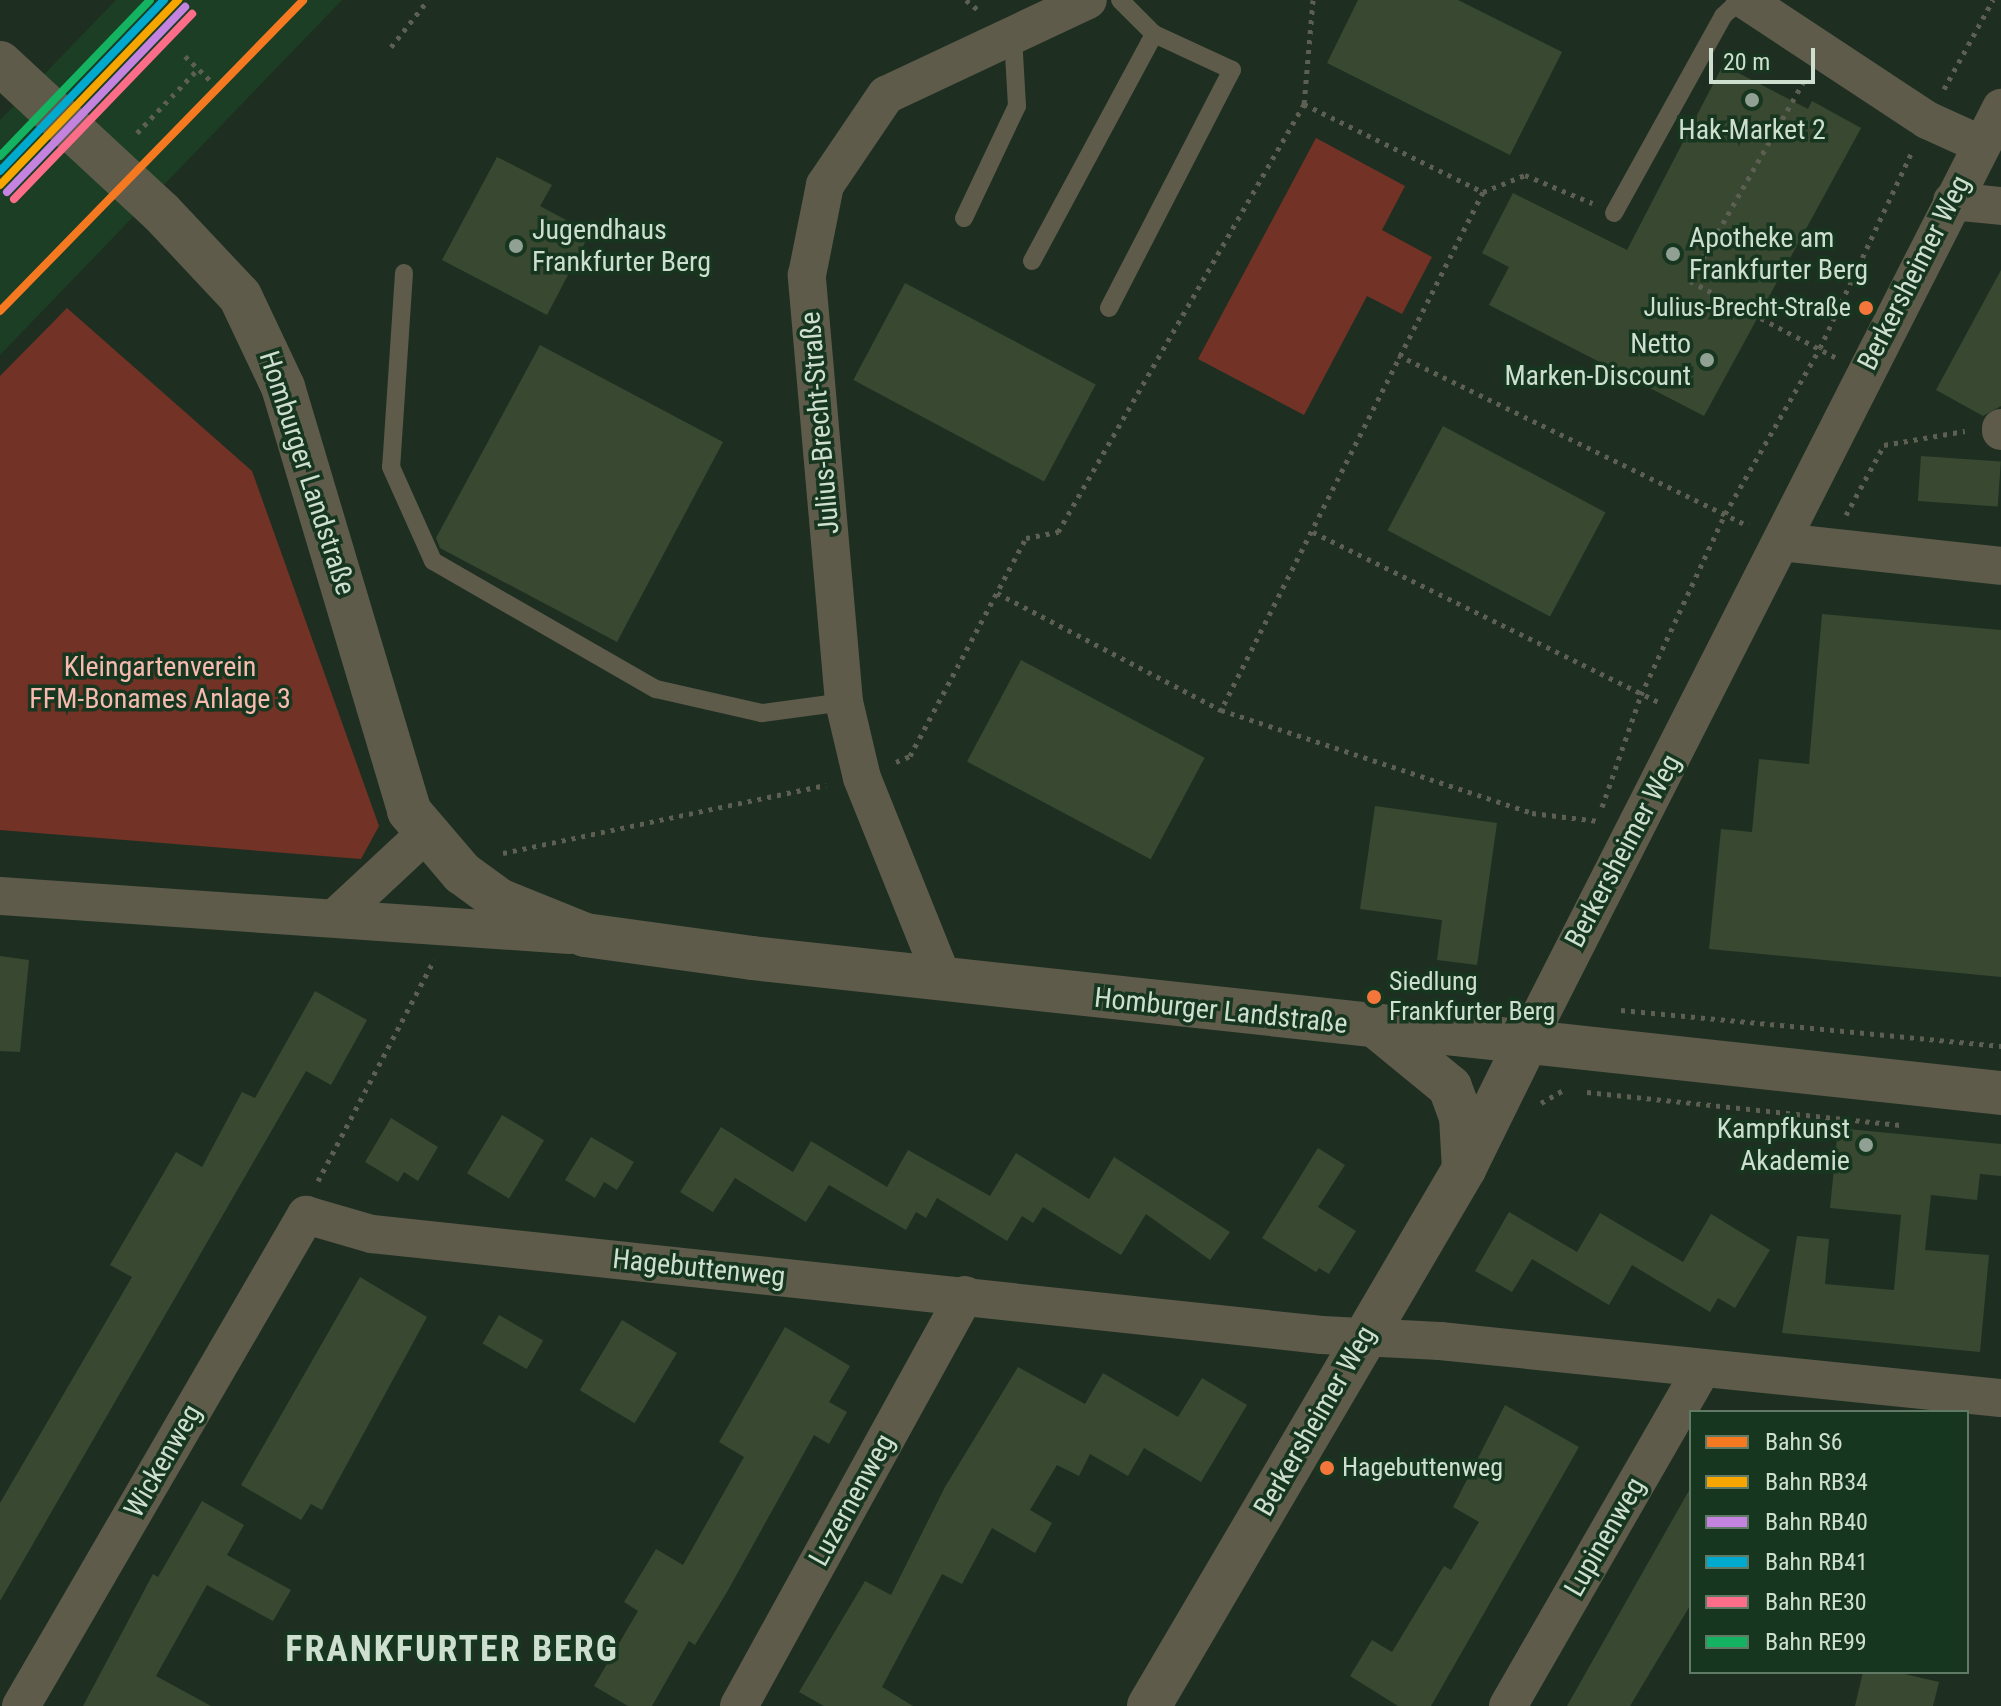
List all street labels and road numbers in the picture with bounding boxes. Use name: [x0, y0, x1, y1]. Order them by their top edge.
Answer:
street label: Berkersheimer Weg: [1851, 170, 1977, 376]
street label: Julius-Brecht-Straße: [794, 310, 846, 536]
street label: Homburger Landstraße: [252, 347, 362, 599]
street label: Berkersheimer Weg: [1558, 749, 1688, 953]
street label: Homburger Landstraße: [1093, 981, 1349, 1041]
street label: Hagebuttenweg: [611, 1242, 787, 1294]
street label: Berkersheimer Weg: [1247, 1320, 1383, 1522]
street label: Wickenweg: [117, 1399, 209, 1523]
street label: Luzernenweg: [802, 1428, 902, 1572]
street label: Lupinenweg: [1557, 1472, 1653, 1602]

